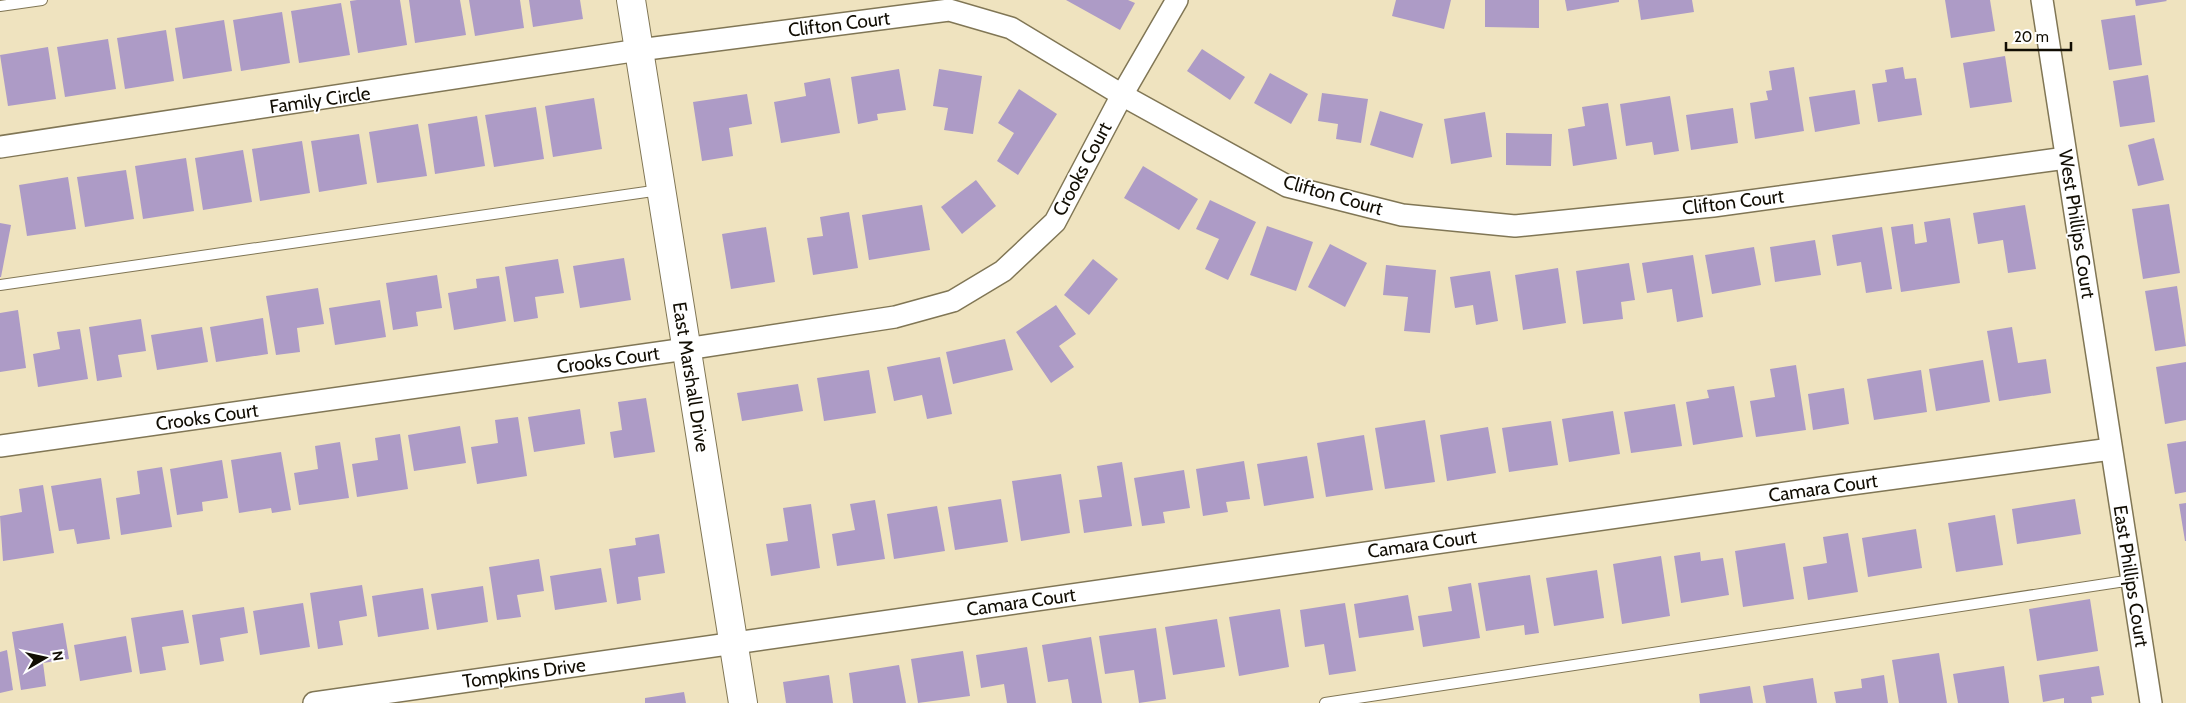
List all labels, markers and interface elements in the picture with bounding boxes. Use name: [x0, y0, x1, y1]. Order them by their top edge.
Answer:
street label: Clifton Court: [787, 6, 892, 42]
scale bar: [2006, 20, 2071, 52]
text: 20 m: [2014, 28, 2049, 46]
street label: Family Circle: [268, 81, 372, 118]
street label: Crooks Court: [1048, 118, 1117, 220]
street label: West Phillips Court: [2054, 148, 2100, 301]
street label: Clifton Court: [1281, 170, 1386, 220]
street label: Clifton Court: [1681, 184, 1786, 220]
street label: East Marshall Drive: [668, 300, 714, 454]
street label: Crooks Court: [555, 341, 661, 379]
street label: Crooks Court: [154, 398, 260, 436]
street label: Camara Court: [1767, 469, 1880, 507]
street label: East Phillips Court: [2108, 503, 2154, 649]
street label: Camara Court: [1366, 525, 1479, 563]
street label: Camara Court: [965, 583, 1078, 621]
north arrow: [20, 633, 70, 683]
text: N: [48, 650, 68, 662]
street label: Tompkins Drive: [461, 653, 587, 693]

